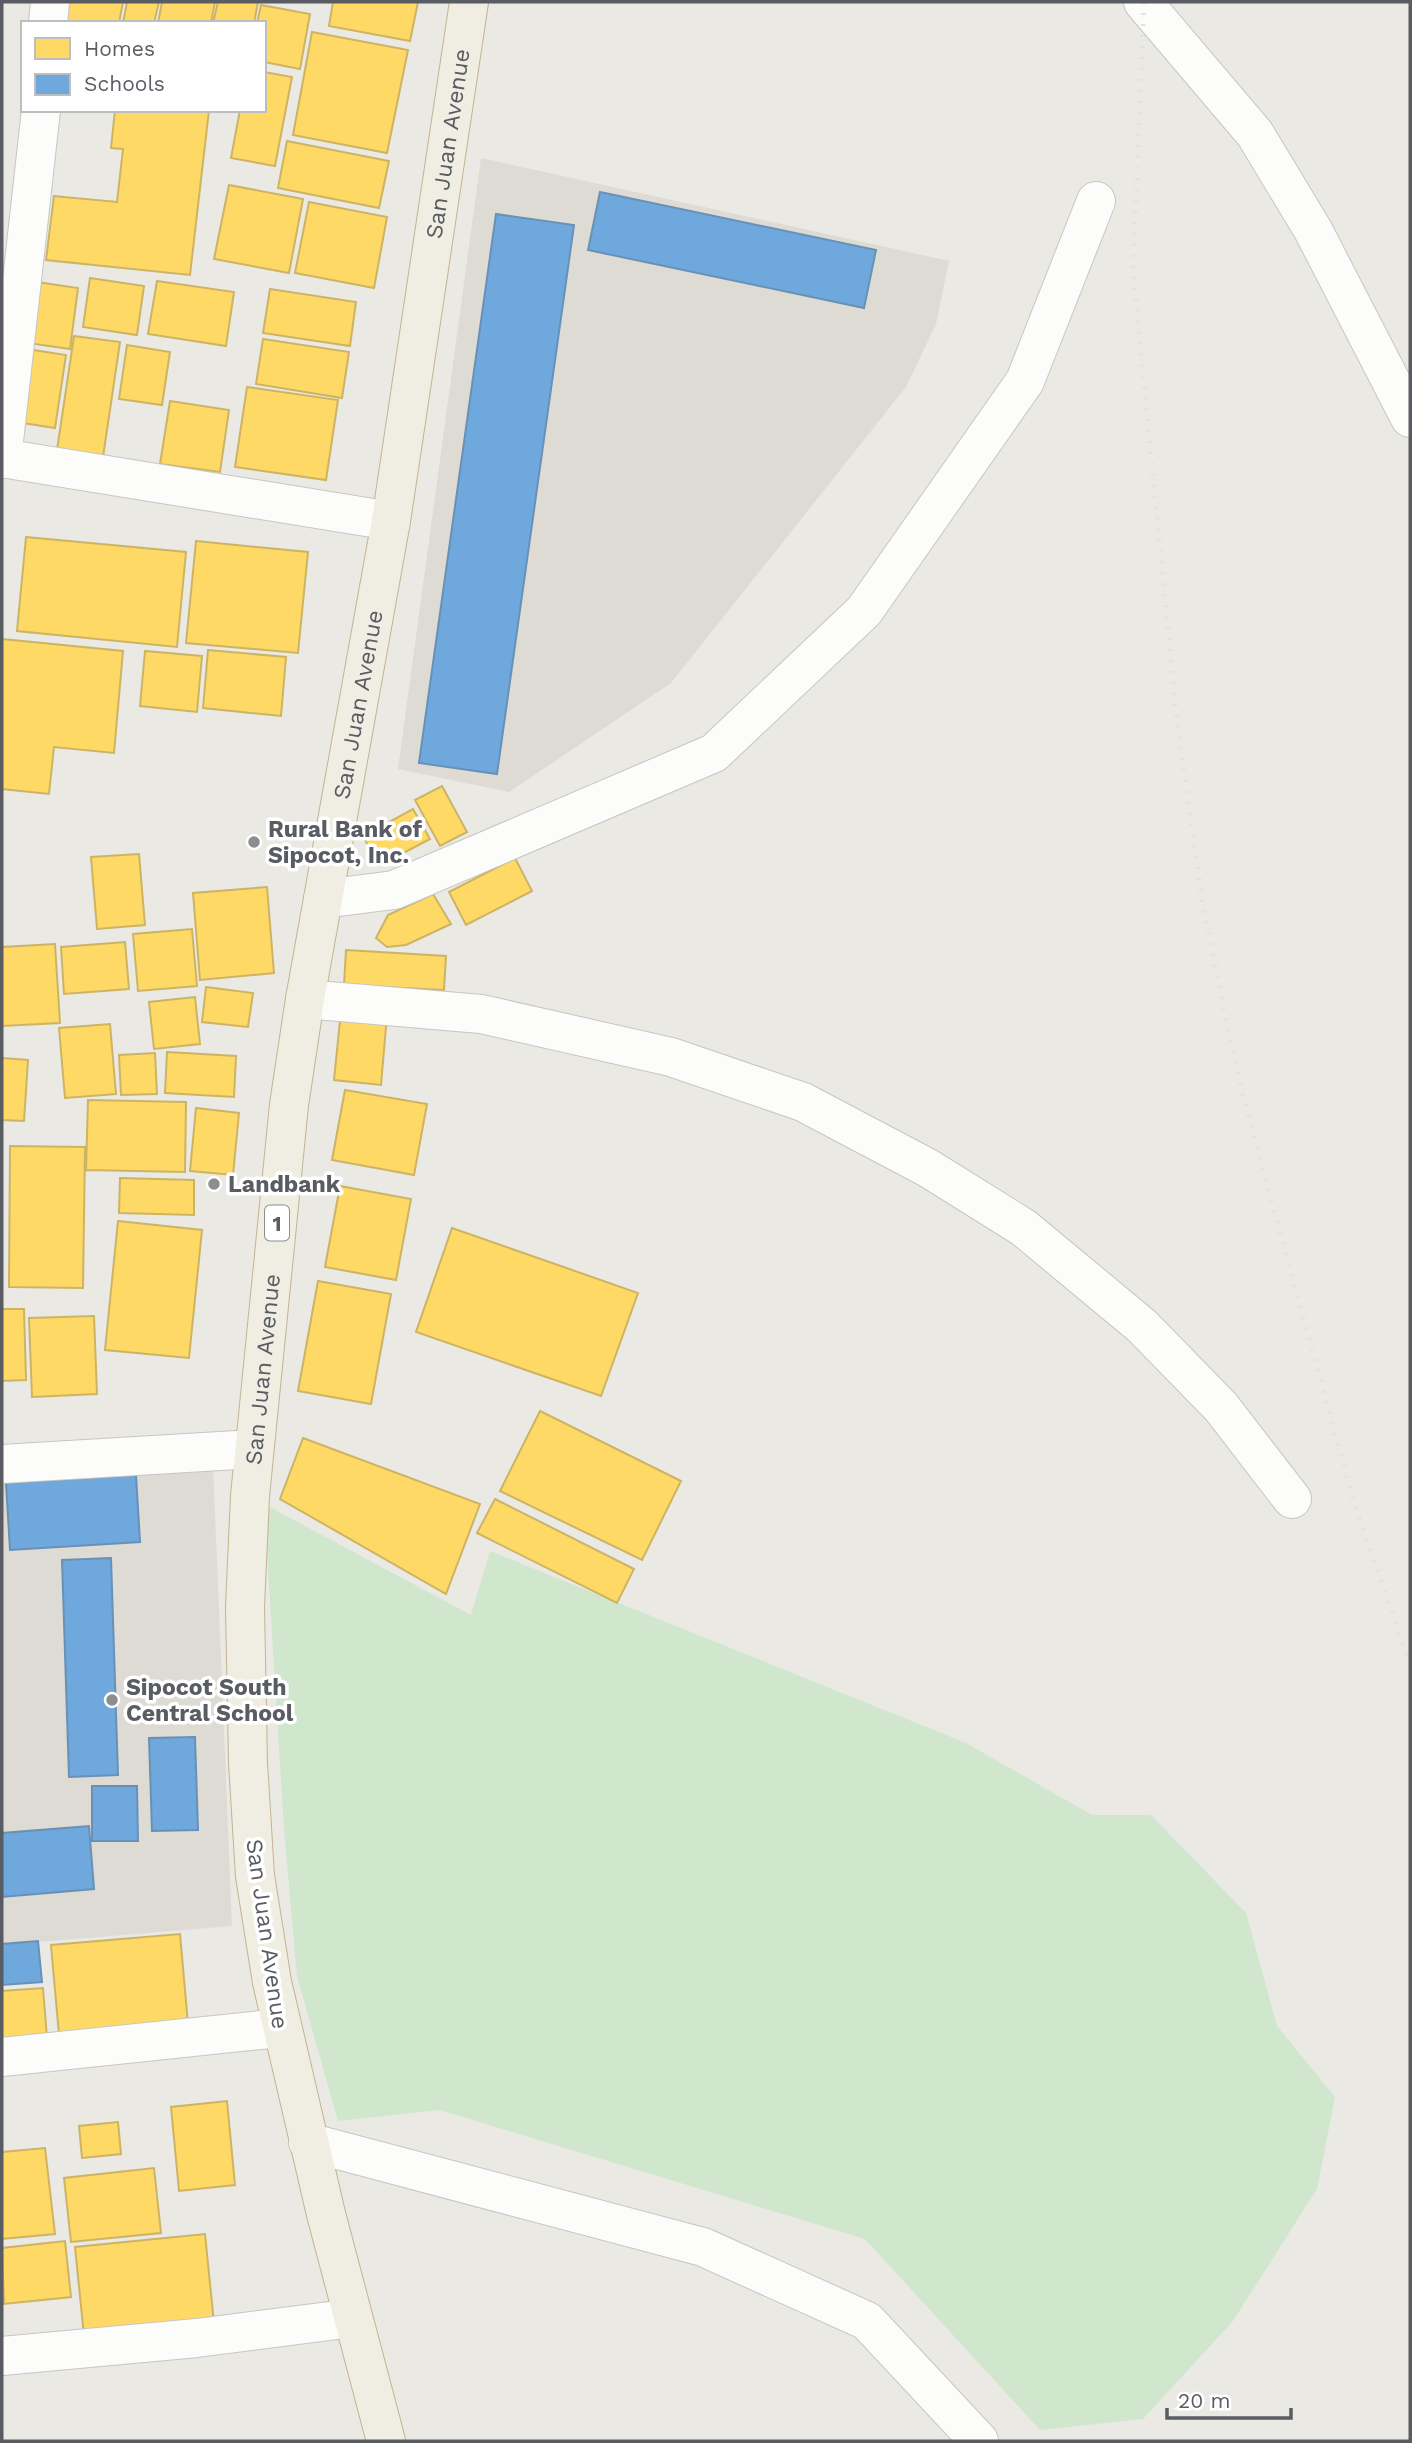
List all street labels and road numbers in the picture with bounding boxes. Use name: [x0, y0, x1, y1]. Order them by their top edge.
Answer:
street label: San Juan Avenue: [420, 47, 475, 241]
street label: San Juan Avenue: [328, 608, 388, 801]
road number: 1: [265, 1206, 289, 1240]
street label: San Juan Avenue: [240, 1273, 286, 1466]
street label: San Juan Avenue: [240, 1837, 294, 2031]

